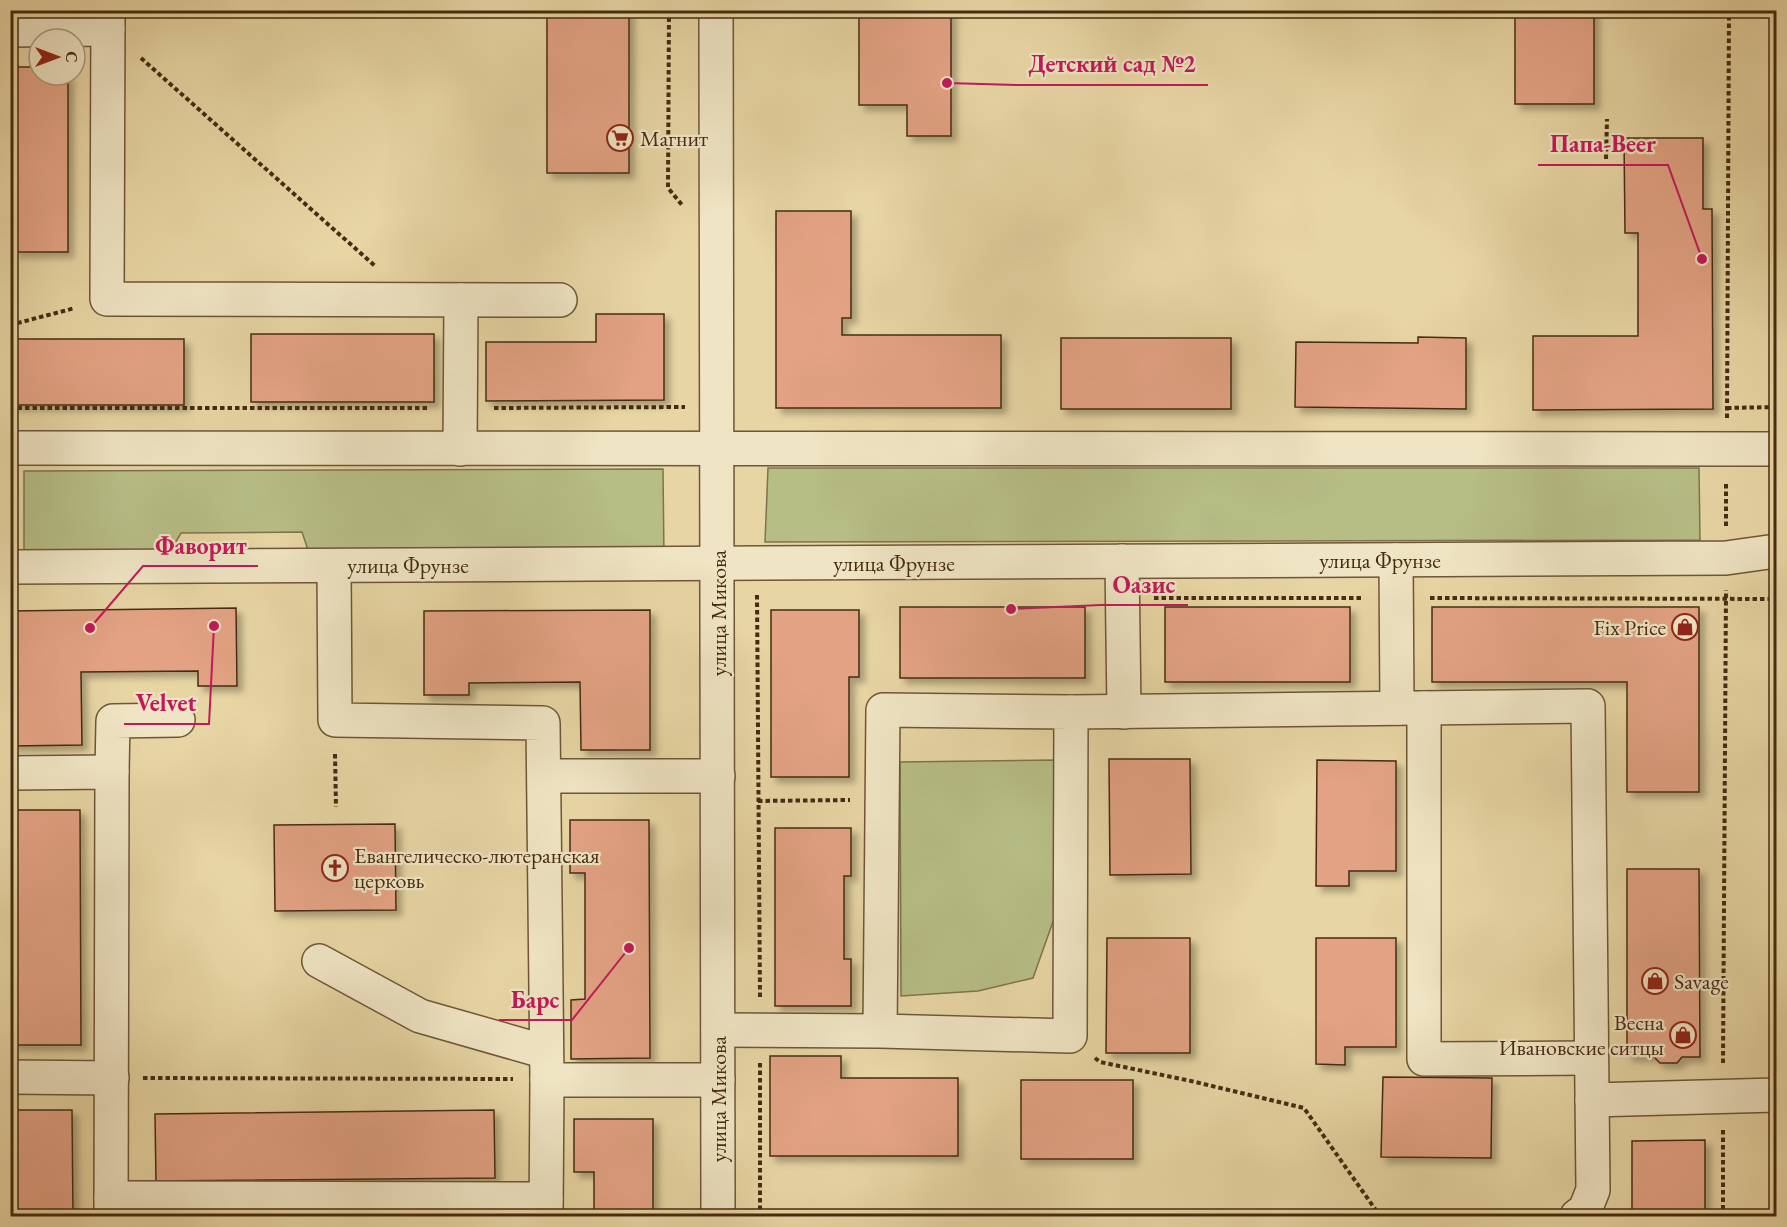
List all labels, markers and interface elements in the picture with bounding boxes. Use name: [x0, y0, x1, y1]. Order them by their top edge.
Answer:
north arrow: [27, 27, 87, 87]
callout: Детский сад №2: [1016, 43, 1208, 85]
text: Детский сад №2: [1028, 48, 1196, 79]
text: С: [61, 51, 82, 63]
supermarket icon: Магнит: [605, 123, 635, 153]
callout: Папа-Beer: [1538, 123, 1668, 165]
place label: Магнит: [640, 124, 708, 153]
text: Папа-Beer: [1550, 128, 1656, 159]
callout: Фаворит: [143, 524, 258, 566]
text: Фаворит: [155, 530, 247, 561]
street label: улица Фрунзе: [1319, 546, 1441, 575]
street label: улица Фрунзе: [833, 549, 955, 578]
street label: улица Микова: [704, 550, 733, 676]
street label: улица Фрунзе: [347, 551, 469, 580]
callout: Оазис: [1101, 563, 1188, 605]
text: Оазис: [1113, 569, 1176, 600]
shop icon: Fix Price: [1670, 612, 1700, 642]
place label: Fix Price: [1594, 613, 1666, 642]
callout: Velvet: [124, 682, 209, 724]
text: Velvet: [136, 687, 196, 718]
place label: Евангелическо-лютеранская церковь: [354, 841, 600, 895]
church icon: Евангелическо-лютеранская церковь: [320, 853, 350, 883]
shop icon: Savage: [1640, 966, 1670, 996]
place label: Savage: [1674, 967, 1729, 996]
callout: Барс: [499, 978, 572, 1020]
text: Барс: [511, 984, 560, 1015]
place label: Весна Ивановские ситцы: [1499, 1008, 1664, 1062]
shop icon: Весна Ивановские ситцы: [1668, 1020, 1698, 1050]
street label: улица Микова: [704, 1036, 733, 1162]

